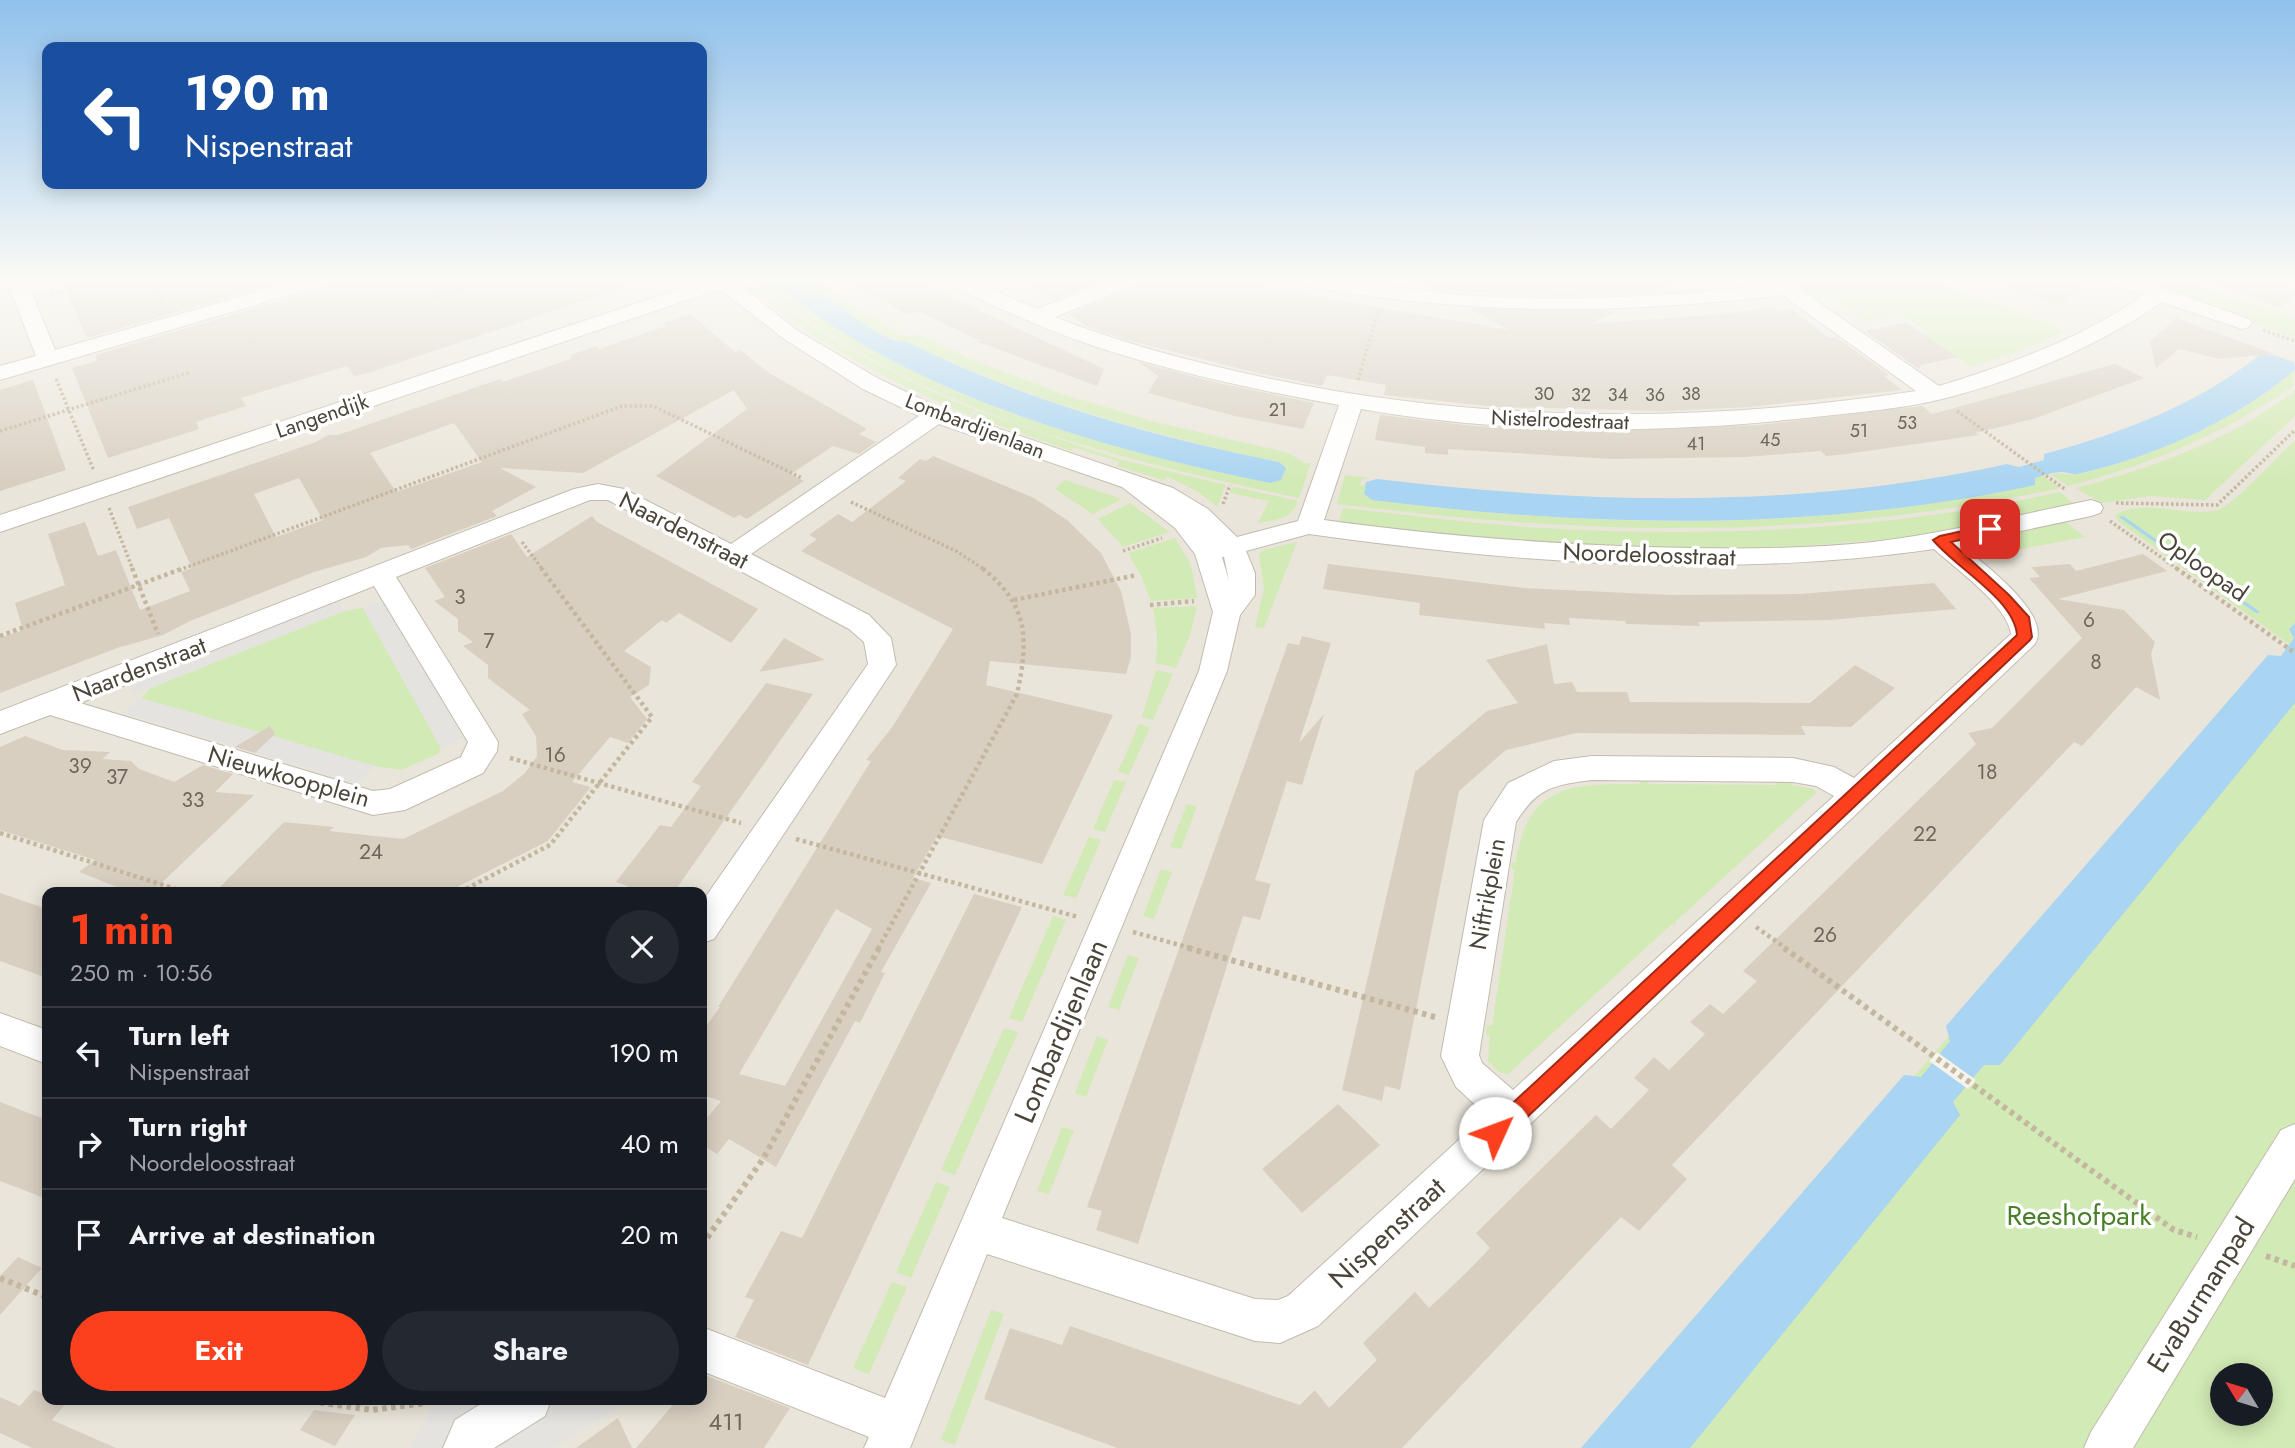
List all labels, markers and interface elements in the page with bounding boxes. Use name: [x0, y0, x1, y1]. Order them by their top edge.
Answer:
text: 190 m: [185, 58, 330, 128]
icon: left: [70, 70, 161, 161]
text: Nispenstraat: [185, 123, 353, 169]
house number: 30: [1534, 381, 1555, 407]
house number: 38: [1681, 381, 1701, 407]
house number: 32: [1571, 382, 1591, 408]
house number: 34: [1608, 382, 1628, 408]
house number: 36: [1645, 382, 1665, 408]
street label: Langendijk: [272, 386, 373, 446]
street label: Lombardijenlaan: [901, 386, 1049, 466]
house number: 21: [1269, 397, 1287, 423]
street label: Nistelrodestraat: [1491, 403, 1629, 437]
house number: 53: [1897, 410, 1917, 436]
house number: 51: [1850, 418, 1868, 444]
house number: 45: [1760, 427, 1780, 453]
house number: 41: [1687, 431, 1705, 457]
street label: Naardenstraat: [613, 482, 755, 578]
pin: [1960, 499, 2020, 559]
icon: arrive: [1971, 510, 2009, 548]
street label: Oploopad: [2151, 522, 2255, 610]
street label: Noordeloosstraat: [1562, 533, 1736, 575]
house number: 3: [454, 582, 466, 612]
house number: 6: [2083, 605, 2095, 635]
house number: 7: [483, 626, 495, 656]
street label: Naardenstraat: [67, 627, 211, 711]
house number: 8: [2090, 647, 2102, 677]
street label: Nieuwkoopplein: [204, 736, 374, 816]
house number: 16: [544, 740, 566, 770]
house number: 39: [68, 751, 92, 781]
house number: 18: [1977, 757, 1997, 787]
house number: 37: [106, 762, 128, 792]
house number: 33: [182, 785, 204, 815]
house number: 22: [1913, 819, 1937, 849]
street label: Niftrikplein: [1460, 835, 1514, 953]
house number: 24: [359, 837, 383, 867]
text: 1 min: [70, 899, 174, 960]
button: close: [605, 910, 679, 984]
house number: 26: [1813, 920, 1837, 950]
street label: Lombardijenlaan: [1004, 933, 1118, 1129]
text: 250 m · 10:56: [70, 956, 213, 990]
text: Turn left: [129, 1017, 229, 1055]
icon: left: [70, 1034, 108, 1072]
text: 190 m: [609, 1034, 679, 1072]
text: Nispenstraat: [129, 1055, 249, 1089]
position arrow: [1458, 1096, 1532, 1170]
text: Turn right: [129, 1108, 247, 1146]
icon: right: [70, 1125, 108, 1163]
text: 40 m: [620, 1125, 679, 1163]
text: Noordeloosstraat: [129, 1146, 295, 1180]
street label: Nispenstraat: [1319, 1168, 1455, 1298]
park label: Reeshofpark: [2006, 1195, 2152, 1236]
street label: EvaBurmanpad: [2137, 1209, 2265, 1381]
icon: arrive: [70, 1216, 108, 1254]
text: Arrive at destination: [129, 1216, 376, 1254]
text: 20 m: [621, 1216, 679, 1254]
button: Exit: [70, 1311, 368, 1391]
button: Share: [382, 1311, 679, 1391]
north arrow: [2210, 1363, 2273, 1426]
map controls: [2210, 1363, 2273, 1426]
house number: 411: [708, 1404, 744, 1439]

